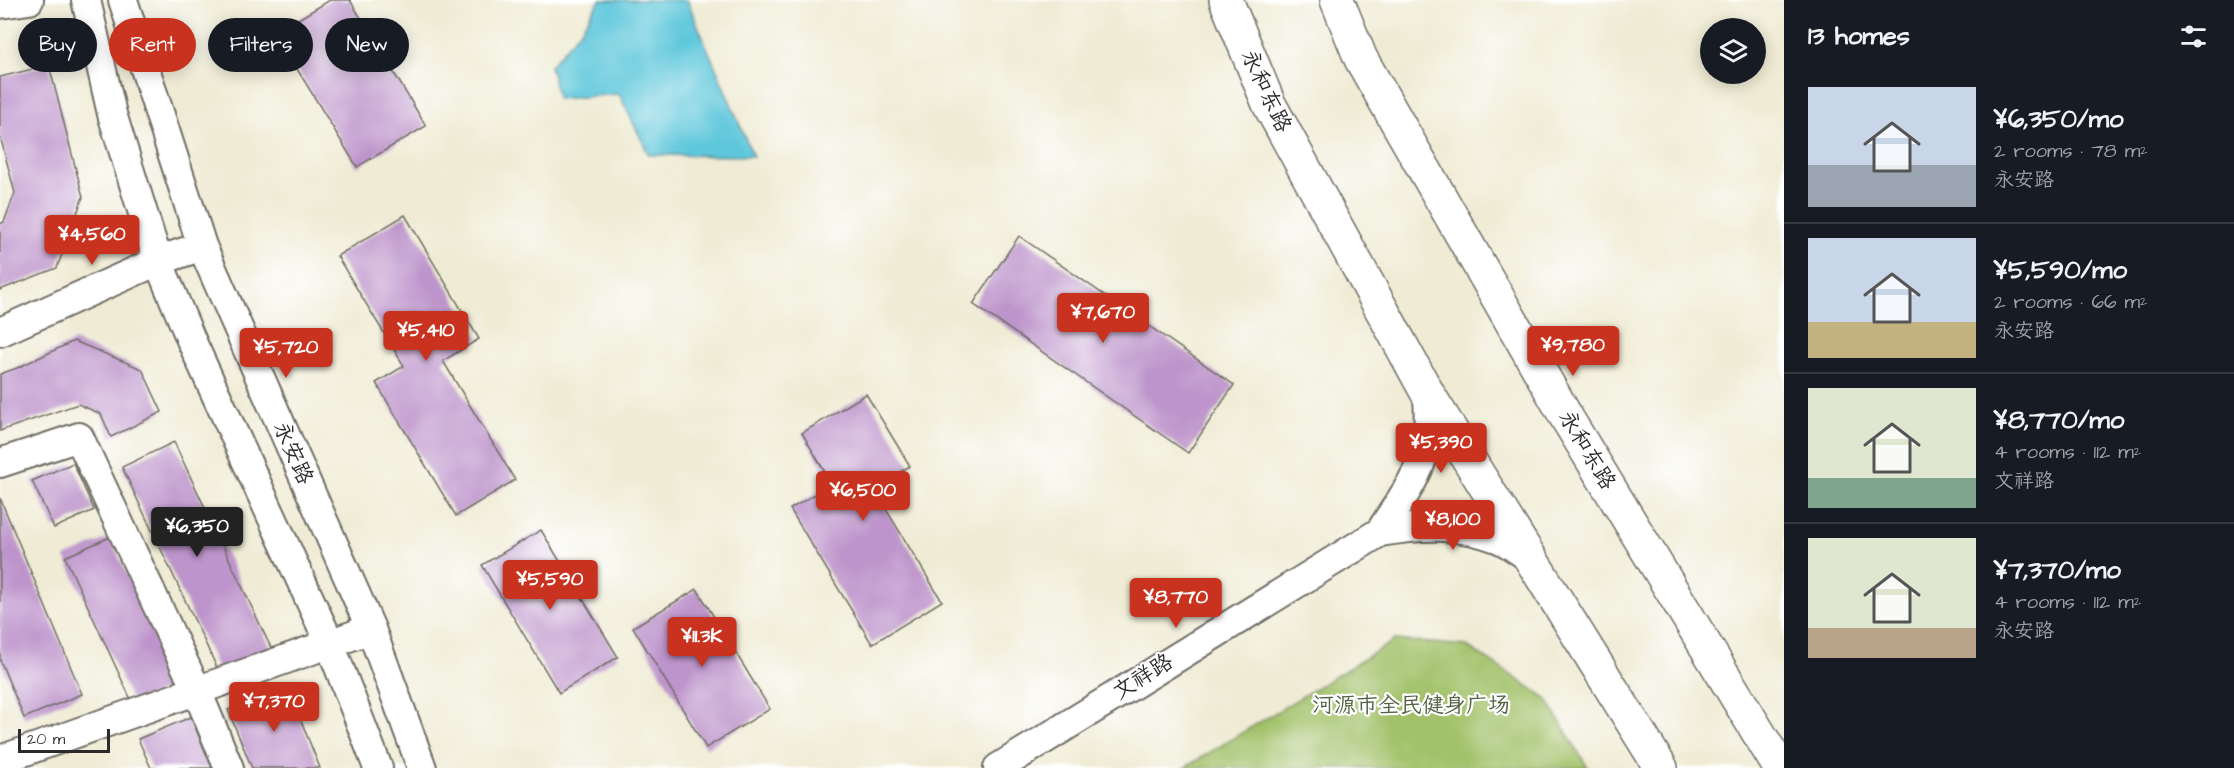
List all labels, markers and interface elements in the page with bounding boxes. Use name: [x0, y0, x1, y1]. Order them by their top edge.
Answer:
chip: Buy: [18, 18, 97, 72]
chip: Rent: [109, 18, 196, 72]
chip: Filters: [208, 18, 313, 72]
chip: New: [325, 18, 409, 72]
map controls: [1700, 18, 1766, 84]
button: layers: [1700, 18, 1766, 84]
text: 13 homes: [1808, 18, 1910, 54]
icon: filters: [2177, 20, 2210, 53]
street label: 永和东路: [1233, 45, 1299, 137]
text: ¥6,350/mo: [1994, 101, 2124, 137]
icon: home: [1856, 111, 1928, 183]
text: 2 rooms · 78 m²: [1994, 137, 2148, 165]
text: 永安路: [1994, 166, 2054, 194]
pin: ¥4,560: [43, 215, 141, 266]
text: ¥4,560: [58, 220, 126, 248]
text: ¥5,590/mo: [1994, 252, 2127, 288]
icon: home: [1856, 262, 1928, 334]
text: 2 rooms · 66 m²: [1994, 288, 2148, 316]
pin: ¥7,670: [1054, 293, 1152, 344]
text: ¥7,670: [1071, 298, 1135, 326]
pin: ¥5,410: [377, 311, 475, 362]
text: ¥5,410: [397, 316, 455, 344]
text: 永安路: [1994, 317, 2054, 345]
pin: ¥9,780: [1524, 326, 1622, 377]
pin: ¥5,720: [237, 328, 335, 379]
text: ¥9,780: [1541, 331, 1605, 359]
text: ¥5,720: [254, 333, 318, 361]
text: ¥8,770/mo: [1994, 402, 2124, 438]
street label: 永和东路: [1551, 404, 1623, 496]
icon: home: [1856, 412, 1928, 484]
street label: 永安路: [265, 417, 321, 489]
pin: ¥5,390: [1392, 423, 1490, 474]
text: ¥5,390: [1410, 428, 1472, 456]
text: 4 rooms · 112 m²: [1994, 438, 2141, 466]
text: 文祥路: [1994, 467, 2054, 495]
pin: ¥6,500: [814, 471, 912, 522]
text: ¥6,500: [830, 476, 896, 504]
pin: ¥8,100: [1404, 500, 1502, 551]
text: ¥8,100: [1426, 505, 1481, 533]
pin: ¥6,350: [148, 507, 246, 558]
text: ¥6,350: [165, 512, 229, 540]
text: ¥7,370/mo: [1994, 552, 2121, 588]
pin: ¥5,590: [501, 560, 599, 611]
icon: home: [1856, 562, 1928, 634]
text: ¥5,590: [517, 565, 583, 593]
pin: ¥8,770: [1127, 578, 1225, 629]
text: ¥8,770: [1144, 583, 1208, 611]
text: 4 rooms · 112 m²: [1994, 588, 2141, 616]
pin: ¥11.3K: [653, 617, 751, 668]
text: 永安路: [1994, 617, 2054, 645]
text: ¥11.3K: [682, 622, 722, 650]
street label: 文祥路: [1107, 646, 1179, 708]
pin: ¥7,370: [225, 682, 323, 733]
text: ¥7,370: [243, 687, 305, 715]
park label: 河源市全民健身广场: [1312, 690, 1510, 721]
scale bar: [18, 726, 110, 754]
text: 20 m: [27, 728, 65, 750]

